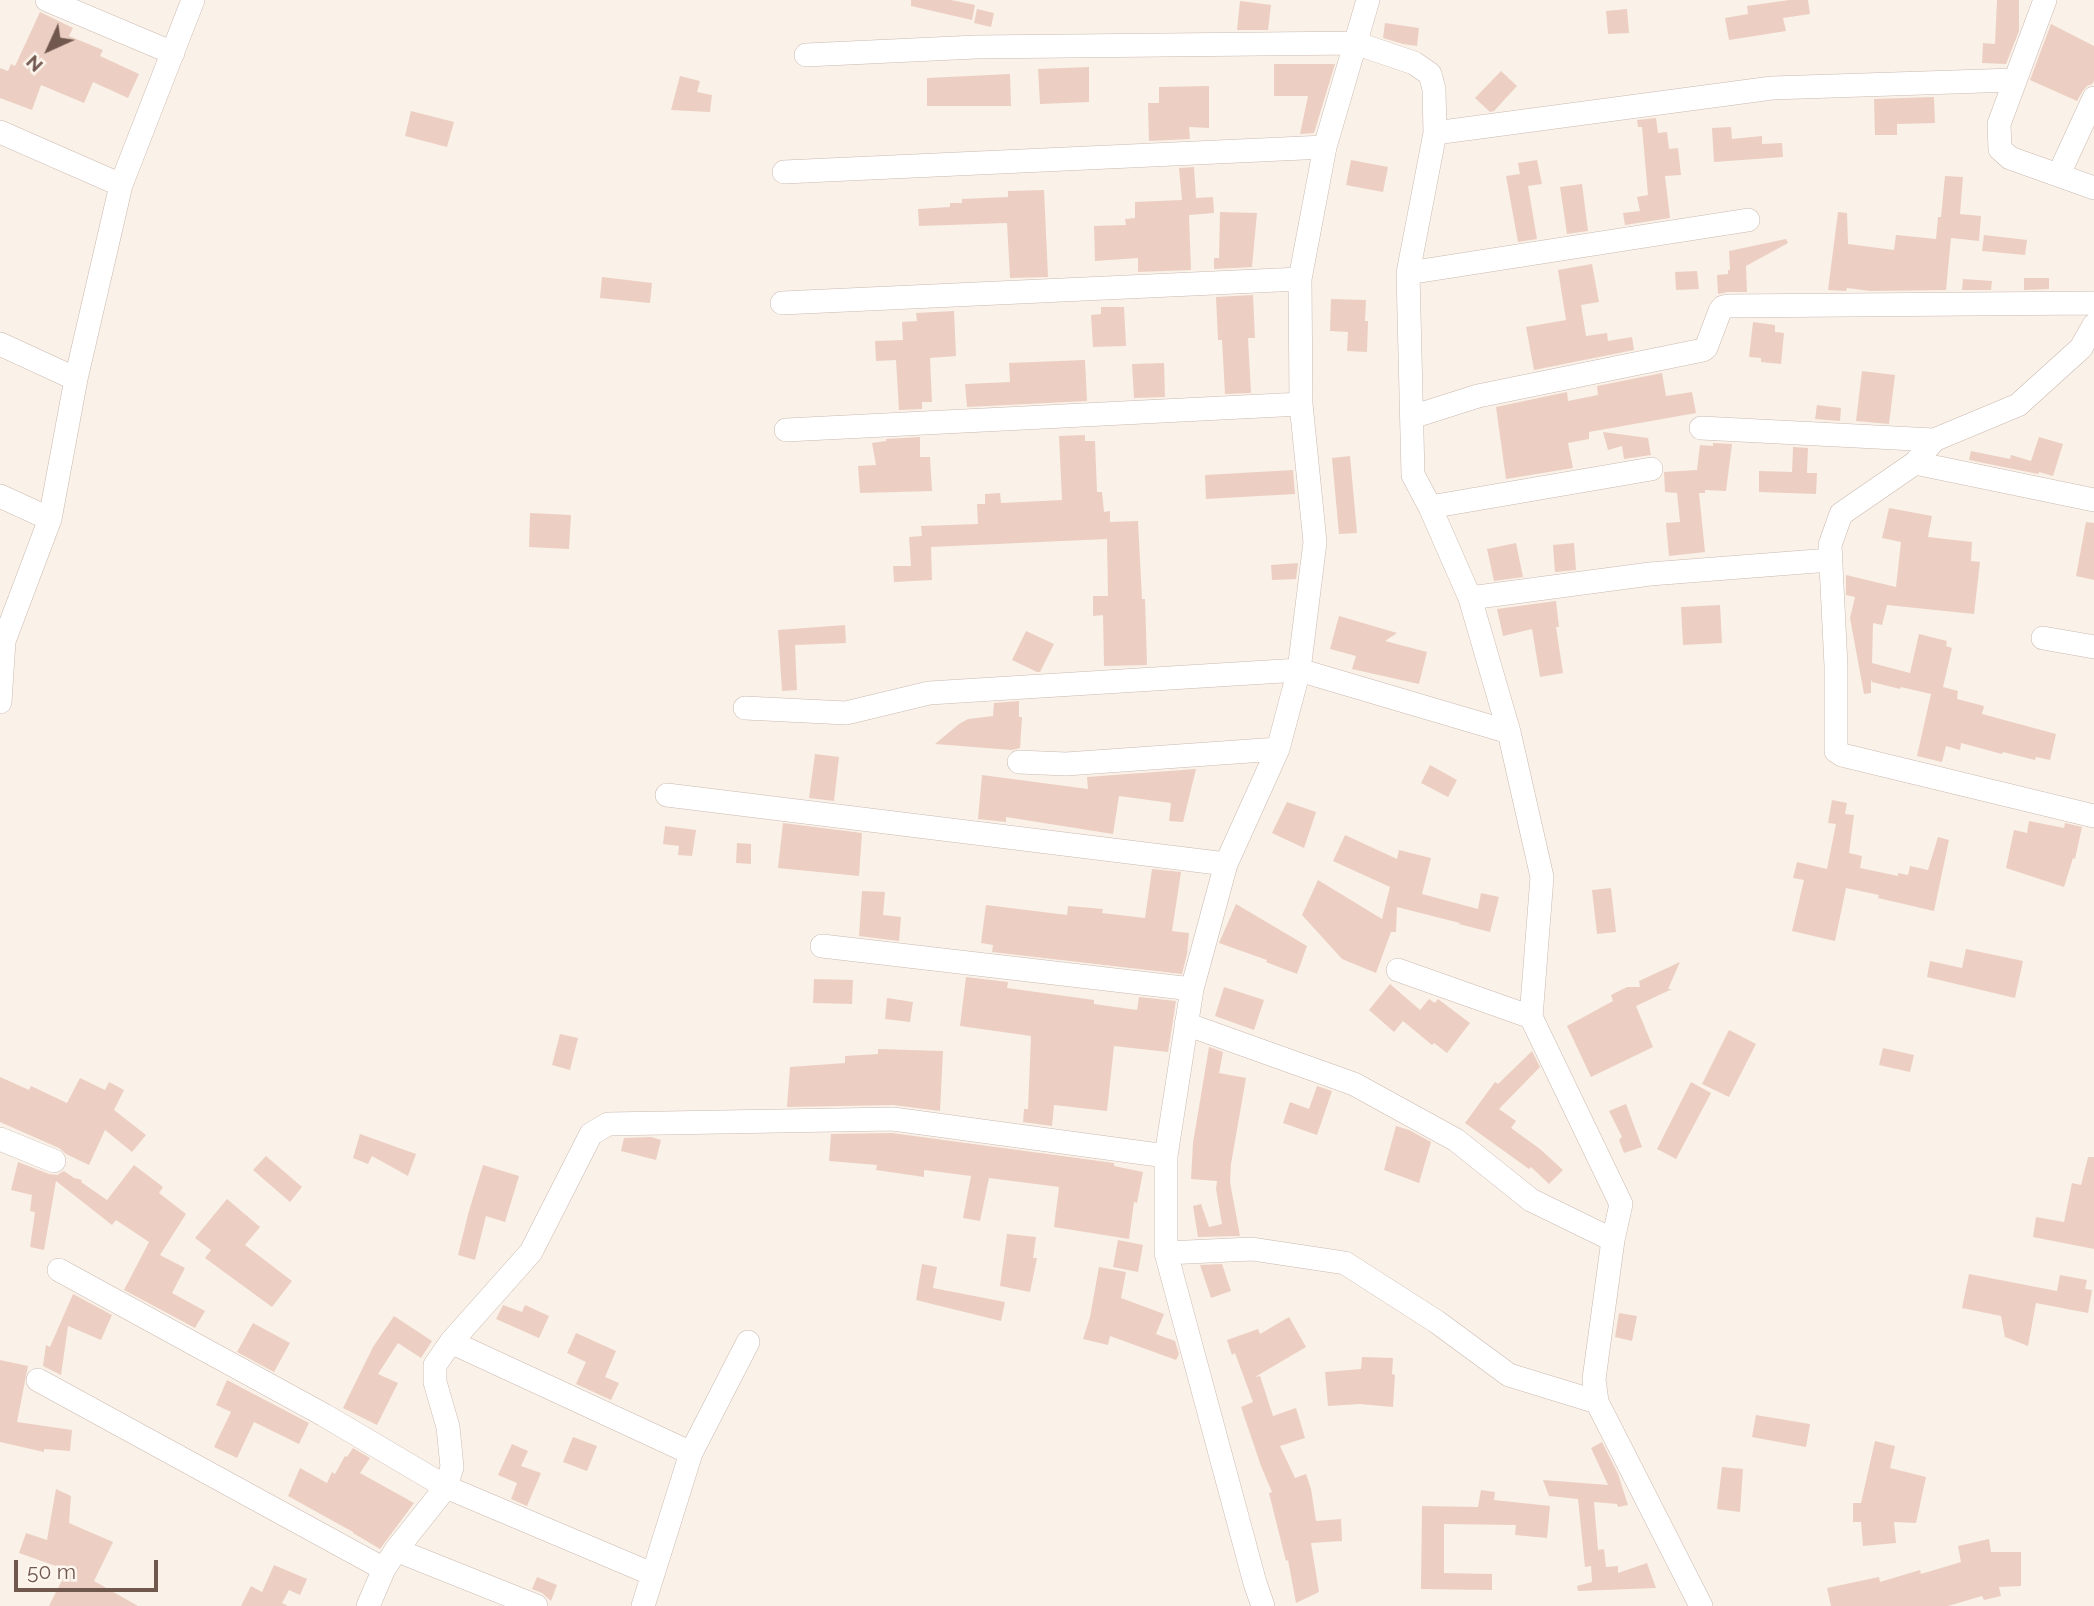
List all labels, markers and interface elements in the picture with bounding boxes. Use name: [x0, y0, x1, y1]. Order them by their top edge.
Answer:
north arrow: [14, 14, 84, 84]
text: N: [21, 51, 47, 77]
scale bar: [18, 1546, 161, 1590]
text: 50 m: [27, 1559, 76, 1584]

